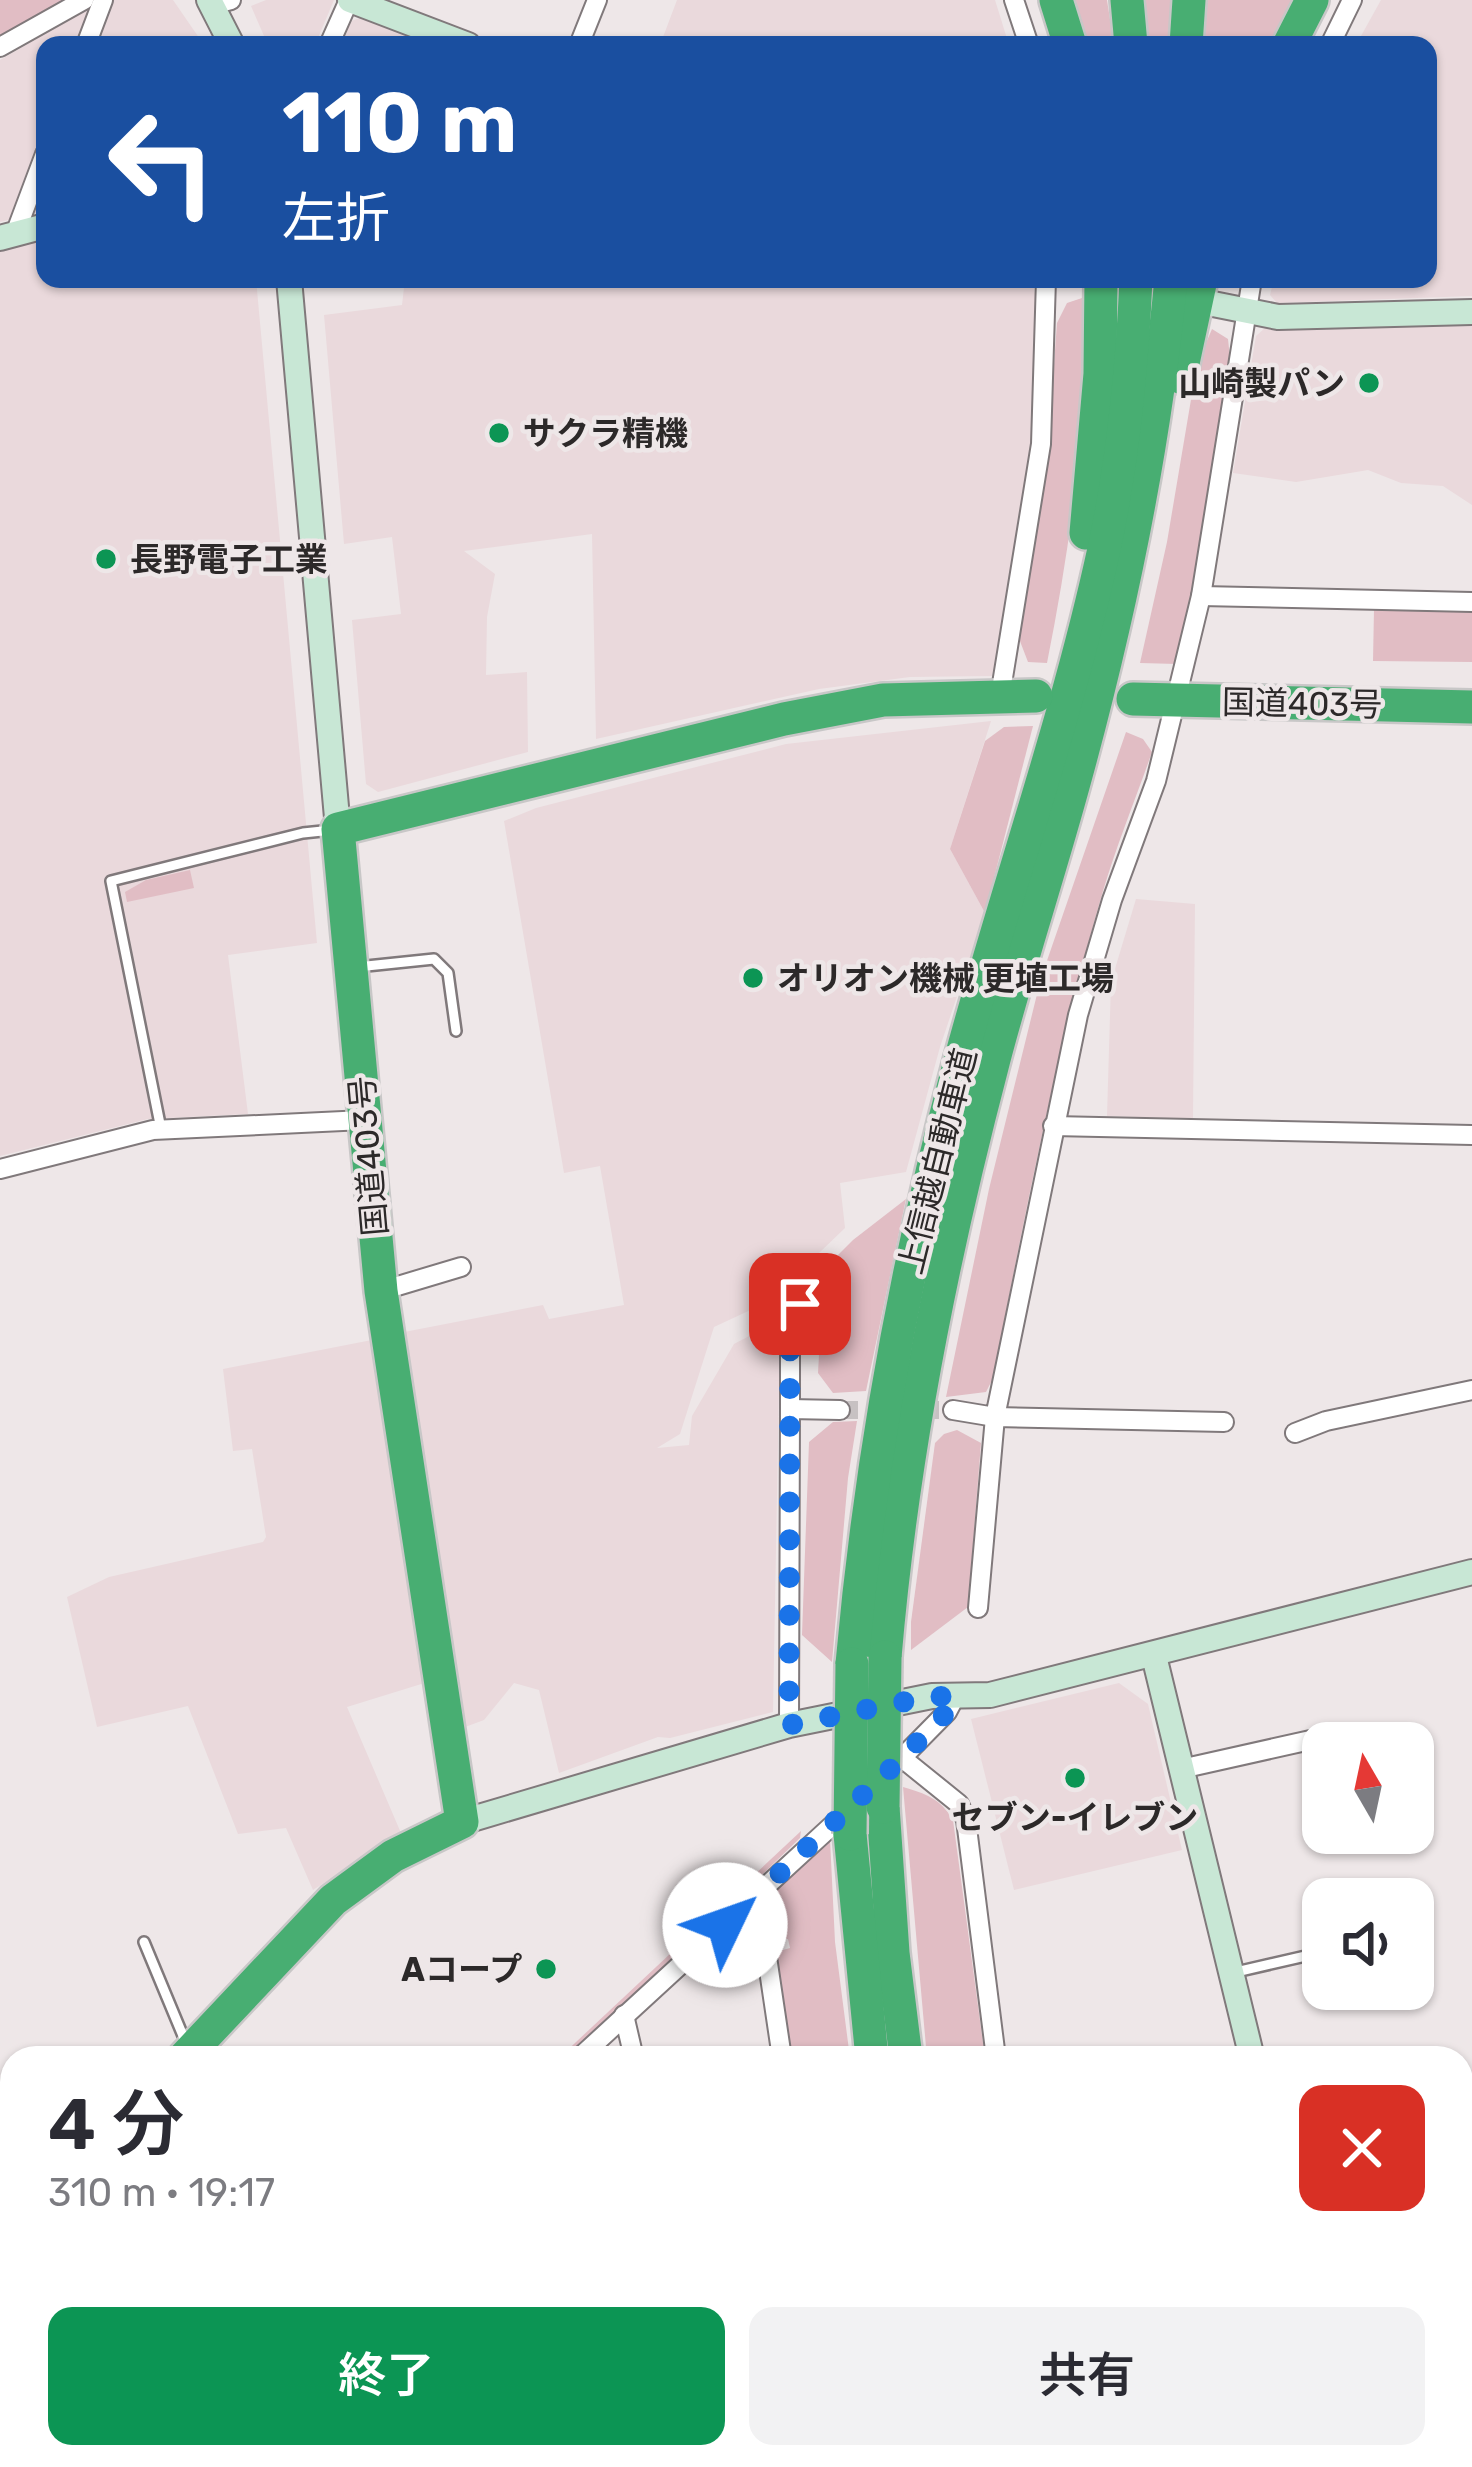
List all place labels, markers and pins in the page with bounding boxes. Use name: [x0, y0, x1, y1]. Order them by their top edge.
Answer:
place label: 山崎製パン: [1178, 364, 1345, 403]
marker: 山崎製パン: [1356, 370, 1382, 396]
place label: サクラ精機: [523, 414, 688, 453]
marker: サクラ精機: [486, 420, 512, 446]
place label: 長野電子工業: [130, 540, 328, 579]
marker: 長野電子工業: [93, 546, 119, 572]
place label: オリオン機械 更埴工場: [777, 959, 1114, 998]
marker: オリオン機械 更埴工場: [740, 965, 766, 991]
pin: [749, 1253, 851, 1355]
marker: セブン-イレブン: [1062, 1765, 1088, 1791]
place label: セブン-イレブン: [952, 1798, 1198, 1837]
place label: Aコープ: [401, 1950, 522, 1989]
marker: Aコープ: [533, 1956, 559, 1982]

